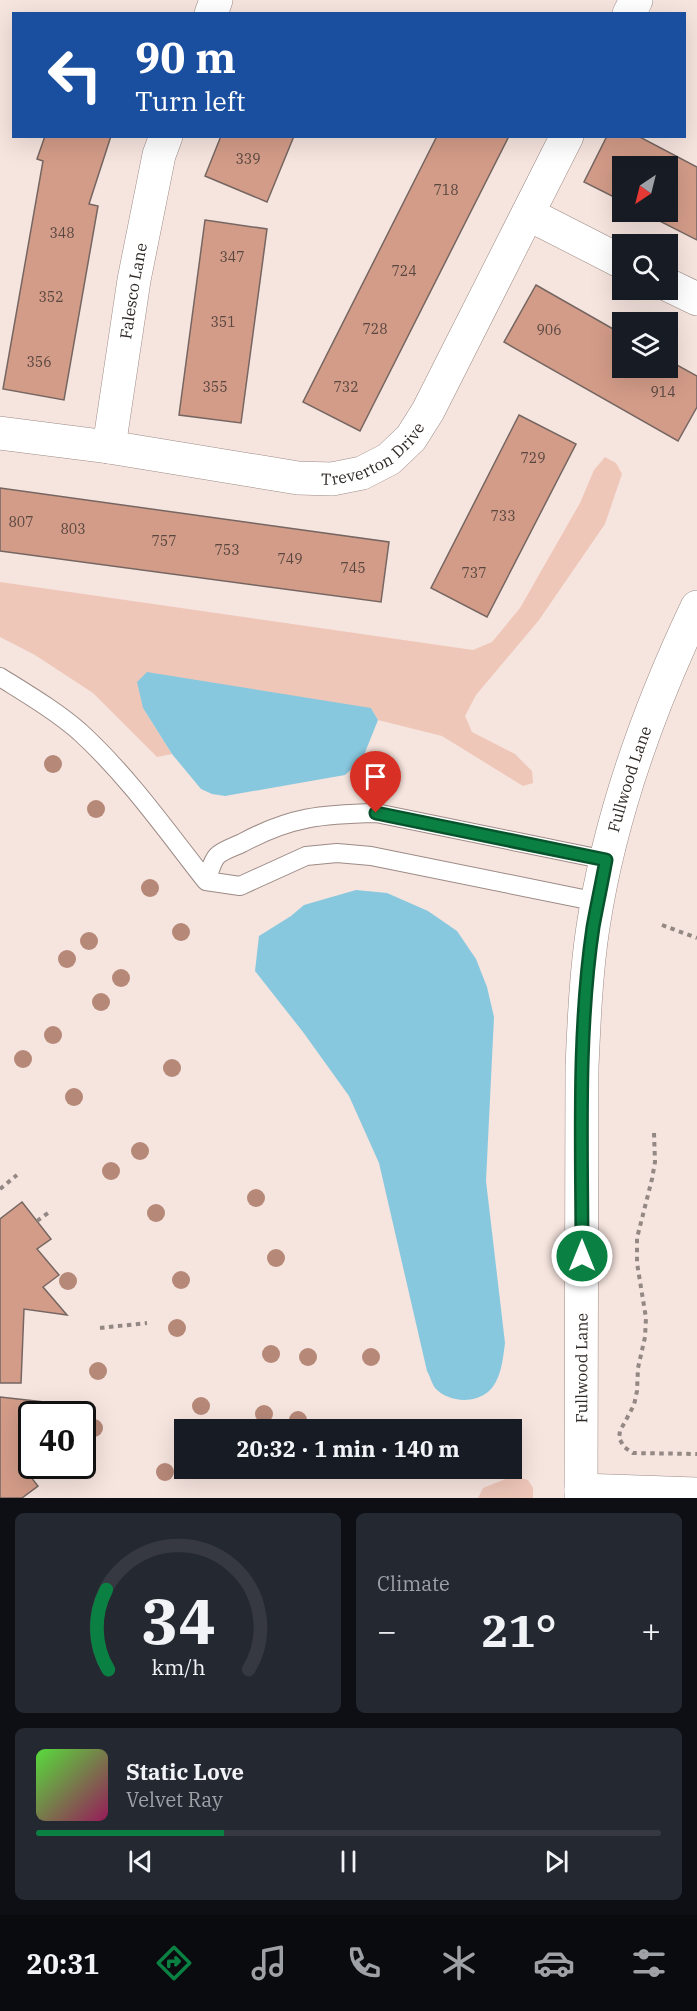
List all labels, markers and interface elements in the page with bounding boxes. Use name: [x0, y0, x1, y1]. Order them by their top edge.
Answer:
text: 90 m: [135, 30, 236, 85]
icon: left: [36, 36, 114, 114]
text: Turn left: [135, 83, 246, 118]
house number: 339: [235, 150, 261, 168]
north arrow: [612, 156, 678, 222]
map controls: [612, 156, 678, 378]
house number: 718: [433, 181, 459, 199]
house number: 348: [49, 224, 75, 242]
button: search: [612, 234, 678, 300]
street label: Falesco Lane: [115, 241, 151, 340]
house number: 347: [219, 248, 245, 266]
house number: 724: [391, 262, 417, 280]
house number: 352: [38, 288, 64, 306]
button: layers: [612, 312, 678, 378]
house number: 351: [210, 313, 236, 331]
house number: 728: [362, 320, 388, 338]
house number: 906: [536, 321, 562, 339]
house number: 356: [26, 353, 52, 371]
house number: 355: [202, 378, 228, 396]
house number: 732: [333, 378, 359, 396]
house number: 914: [650, 383, 676, 401]
street label: Treverton Drive: [321, 419, 428, 489]
house number: 729: [520, 449, 546, 467]
house number: 733: [490, 507, 516, 525]
house number: 807: [8, 513, 34, 531]
house number: 803: [60, 520, 86, 538]
house number: 757: [151, 532, 177, 550]
house number: 753: [214, 541, 240, 559]
house number: 749: [277, 550, 303, 568]
house number: 745: [340, 559, 366, 577]
house number: 737: [461, 564, 487, 582]
street label: Fullwood Lane: [603, 723, 656, 834]
pin: [350, 751, 401, 813]
icon: arrive: [359, 760, 392, 793]
position arrow: [550, 1224, 614, 1288]
street label: Fullwood Lane: [571, 1313, 591, 1423]
speed limit sign: 40: [18, 1401, 96, 1479]
text: 20:32 · 1 min · 140 m: [236, 1434, 460, 1463]
text: Climate: [377, 1570, 450, 1597]
text: 34: [141, 1580, 215, 1661]
text: 21°: [481, 1601, 557, 1659]
text: −: [377, 1609, 397, 1652]
text: +: [641, 1609, 661, 1652]
text: km/h: [151, 1653, 205, 1681]
text: Static Love: [126, 1757, 244, 1786]
text: Velvet Ray: [126, 1786, 223, 1813]
icon: previous: [124, 1845, 157, 1878]
icon: pause: [332, 1845, 365, 1878]
icon: next: [540, 1845, 573, 1878]
icon: directions: [153, 1942, 195, 1984]
icon: music: [248, 1942, 290, 1984]
icon: phone: [343, 1942, 385, 1984]
icon: climate: [438, 1942, 480, 1984]
icon: car: [533, 1942, 575, 1984]
icon: filters: [628, 1942, 670, 1984]
text: 20:31: [27, 1946, 100, 1981]

